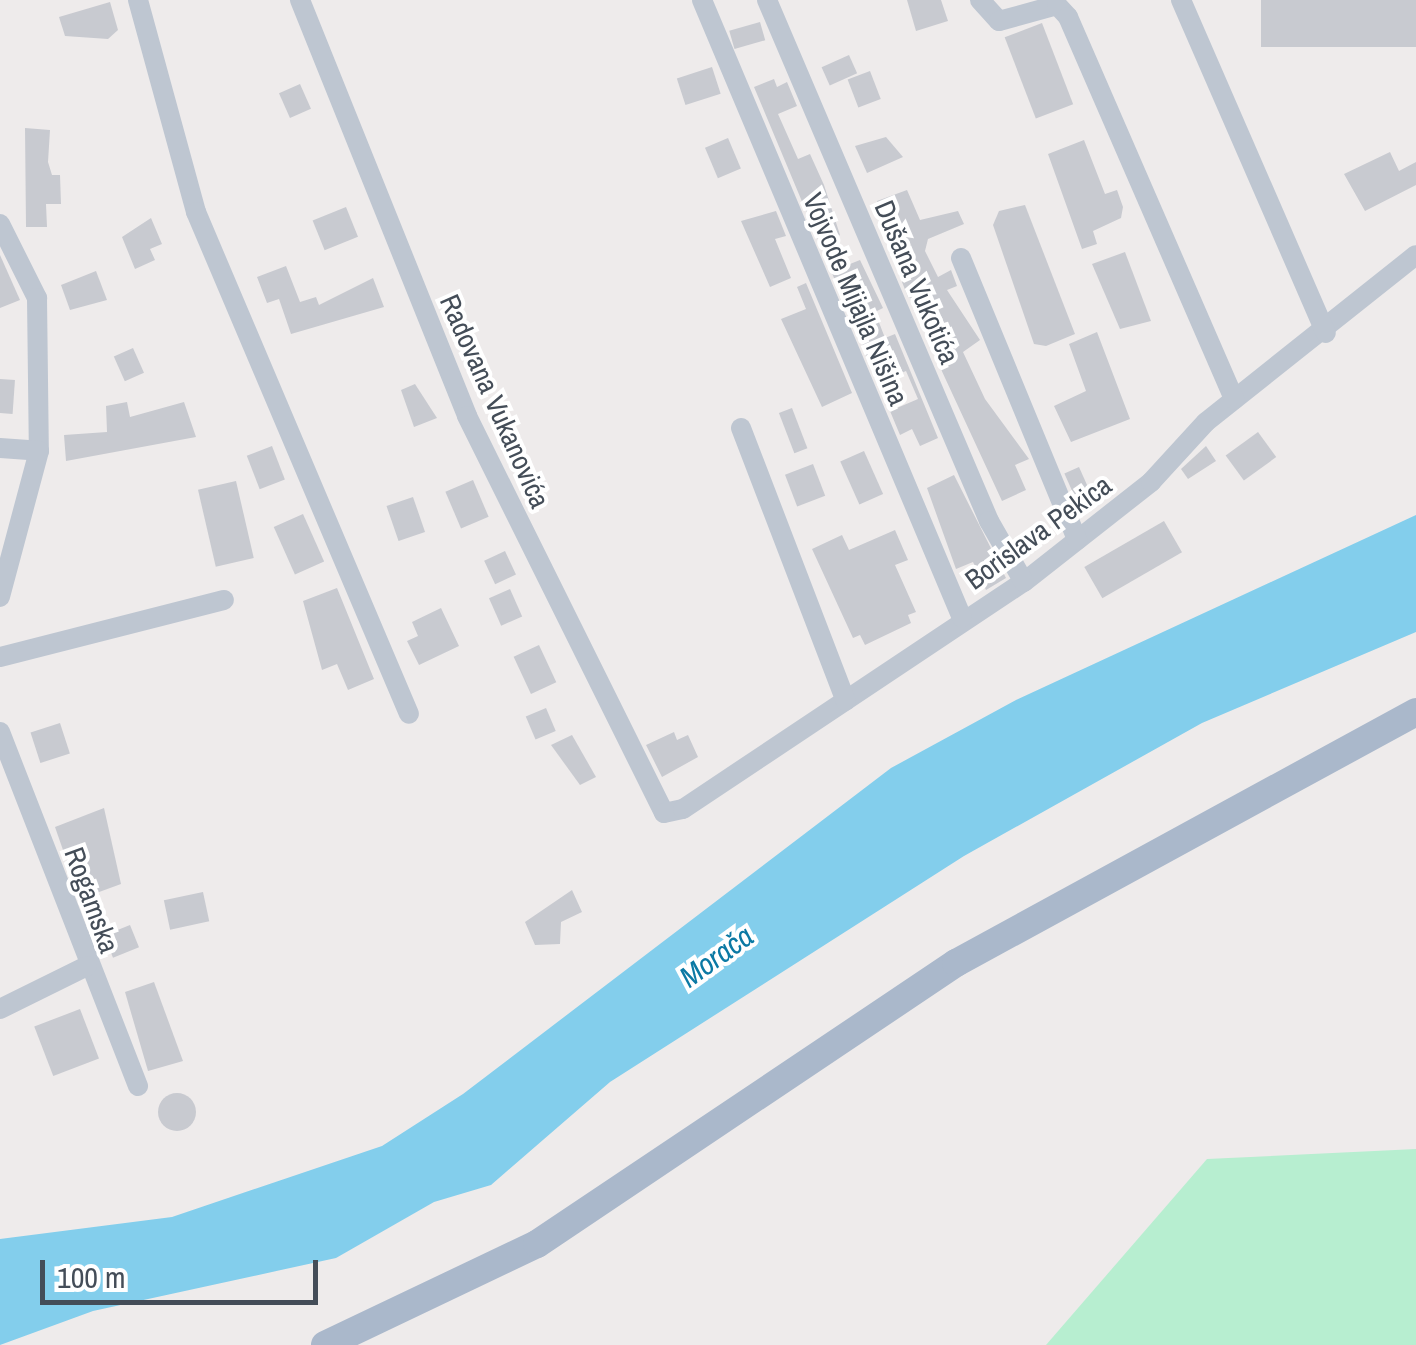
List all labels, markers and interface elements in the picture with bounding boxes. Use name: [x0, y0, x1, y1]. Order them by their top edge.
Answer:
street label: Vojvode Mijajla Nišina: [796, 188, 916, 410]
street label: Dušana Vukotića: [868, 195, 966, 369]
street label: Radovana Vukanovića: [433, 289, 557, 513]
street label: Borislava Pekica: [958, 468, 1118, 596]
street label: Rogamska: [57, 843, 127, 957]
water label: Morača: [672, 917, 760, 995]
scale bar: [45, 1240, 322, 1302]
text: 100 m: [57, 1257, 125, 1297]

